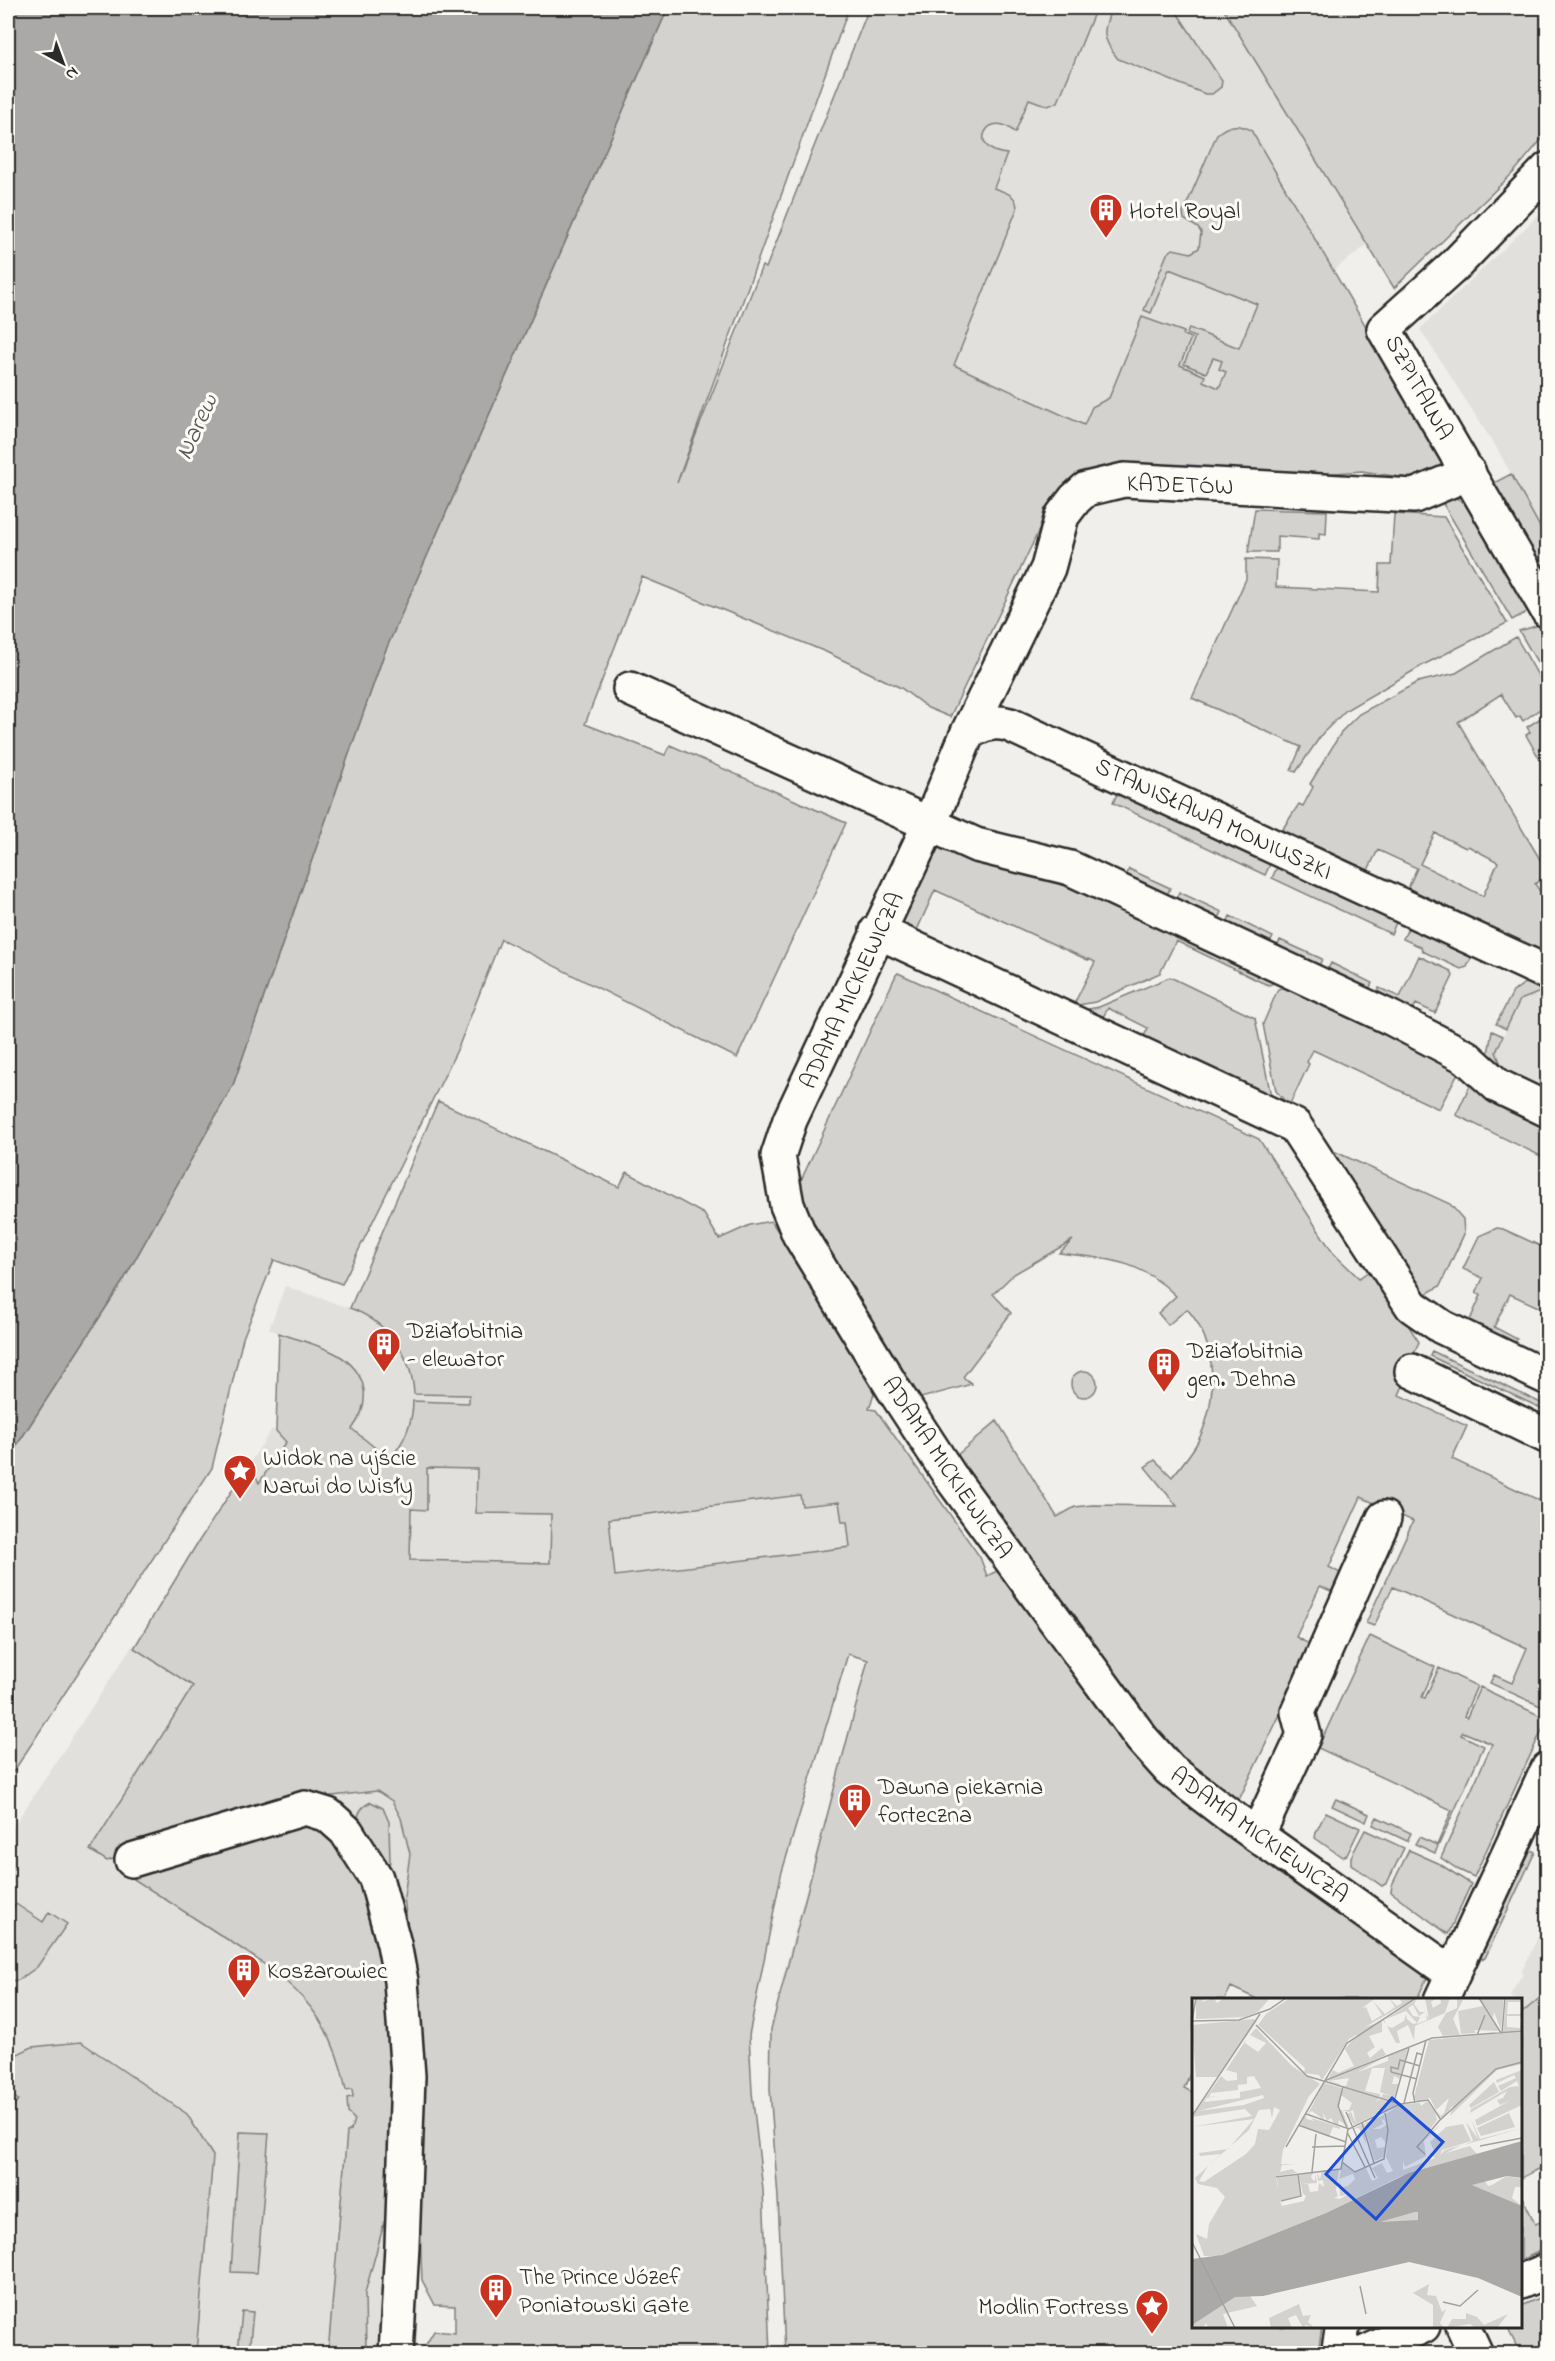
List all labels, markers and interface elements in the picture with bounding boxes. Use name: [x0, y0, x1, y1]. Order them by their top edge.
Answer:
north arrow: [33, 33, 93, 93]
text: N: [59, 60, 83, 86]
building icon: Hotel Royal: [1088, 192, 1124, 239]
place label: Hotel Royal: [1129, 195, 1240, 231]
street label: SZPITALNA: [1374, 329, 1461, 447]
water label: Narew: [166, 387, 229, 466]
street label: KADETÓW: [1126, 467, 1234, 506]
street label: STANISŁAWA MONIUSZKI: [1089, 750, 1337, 891]
street label: ADAMA MICKIEWICZA: [792, 887, 914, 1095]
place label: Działobitnia - elewator: [406, 1315, 523, 1378]
building icon: Działobitnia - elewator: [366, 1326, 402, 1373]
place label: Działobitnia gen. Dehna: [1186, 1335, 1303, 1398]
building icon: Działobitnia gen. Dehna: [1146, 1346, 1182, 1393]
street label: ADAMA MICKIEWICZA: [872, 1370, 1020, 1567]
place label: Widok na ujście Narwi do Wisły: [263, 1442, 416, 1506]
place icon: Widok na ujście Narwi do Wisły: [222, 1453, 258, 1500]
street label: ADAMA MICKIEWICZA: [1162, 1759, 1355, 1913]
place label: Dawna piekarnia forteczna: [877, 1771, 1043, 1834]
building icon: Dawna piekarnia forteczna: [837, 1782, 873, 1829]
building icon: Koszarowiec: [226, 1952, 262, 1999]
place label: Koszarowiec: [267, 1955, 388, 1990]
inset map: [1192, 1998, 1522, 2328]
place label: The Prince Józef Poniatowski Gate: [519, 2261, 689, 2324]
building icon: The Prince Józef Poniatowski Gate: [478, 2272, 514, 2319]
place icon: Modlin Fortress: [1134, 2288, 1170, 2335]
place label: Modlin Fortress: [978, 2291, 1129, 2326]

